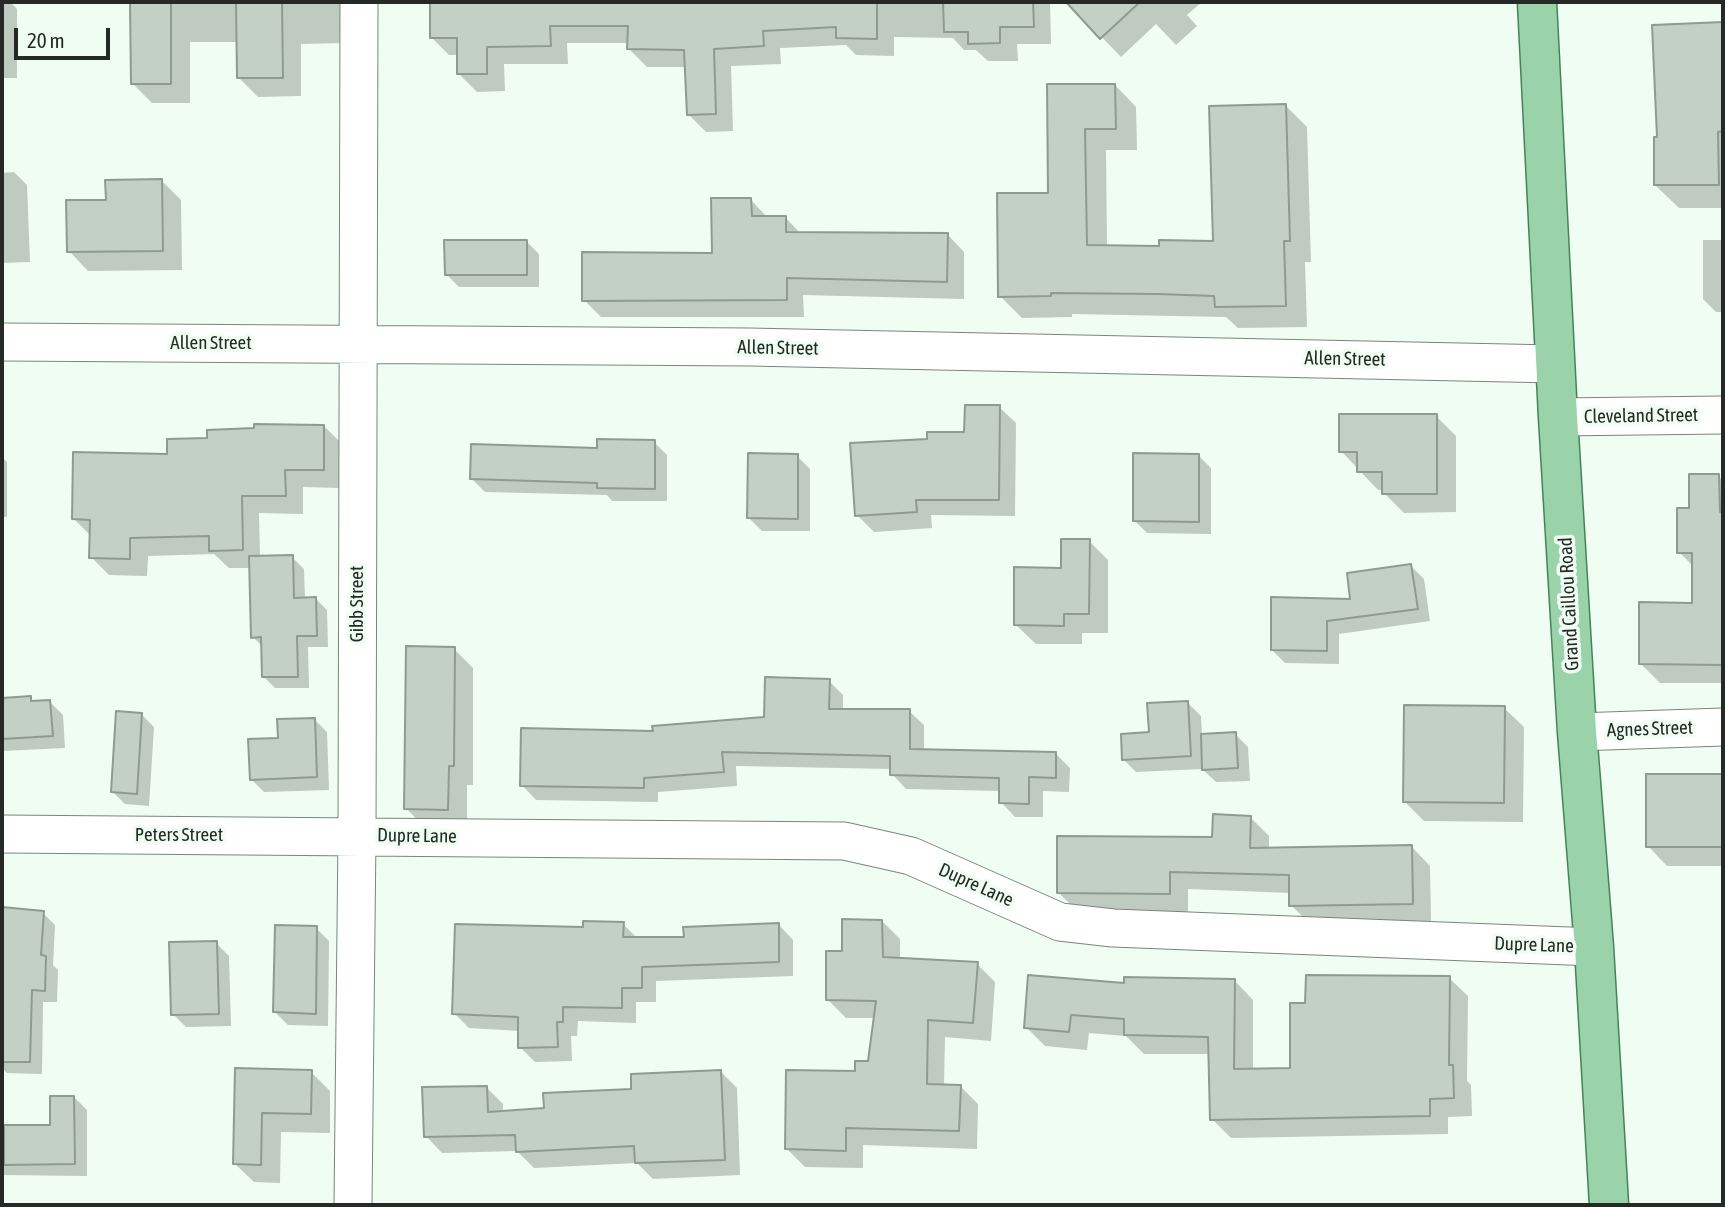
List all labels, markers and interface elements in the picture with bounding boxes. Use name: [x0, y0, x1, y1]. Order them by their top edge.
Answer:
scale bar: [18, 14, 114, 58]
text: 20 m: [27, 28, 65, 52]
street label: Allen Street: [170, 332, 252, 354]
street label: Allen Street: [737, 336, 819, 360]
street label: Allen Street: [1304, 347, 1386, 371]
street label: Cleveland Street: [1584, 404, 1698, 428]
street label: Grand Caillou Road: [1554, 537, 1584, 671]
street label: Gibb Street: [346, 566, 368, 642]
street label: Agnes Street: [1606, 716, 1694, 742]
street label: Peters Street: [135, 824, 223, 846]
street label: Dupre Lane: [377, 824, 457, 848]
street label: Dupre Lane: [935, 858, 1017, 912]
street label: Dupre Lane: [1494, 932, 1574, 958]

